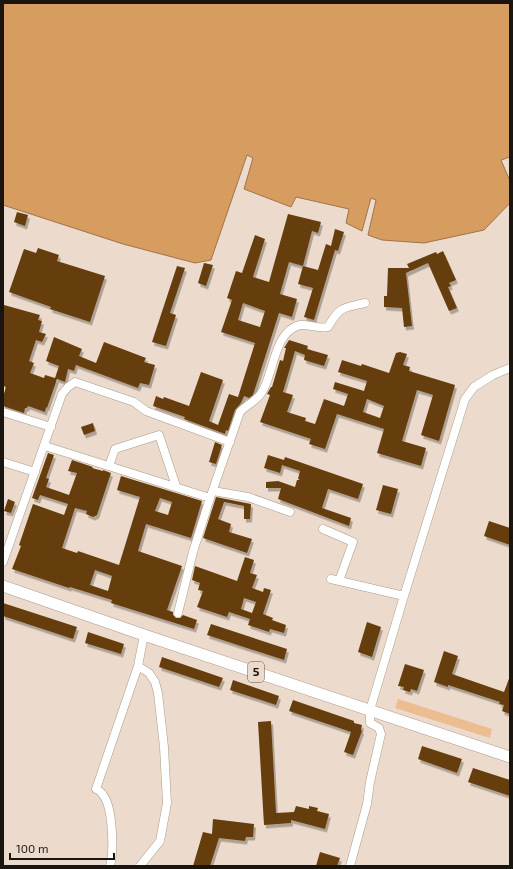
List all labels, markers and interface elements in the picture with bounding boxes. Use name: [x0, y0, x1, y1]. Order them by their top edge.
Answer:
road number: 5: [248, 662, 264, 682]
scale bar: [10, 835, 114, 861]
text: 100 m: [16, 841, 48, 855]

